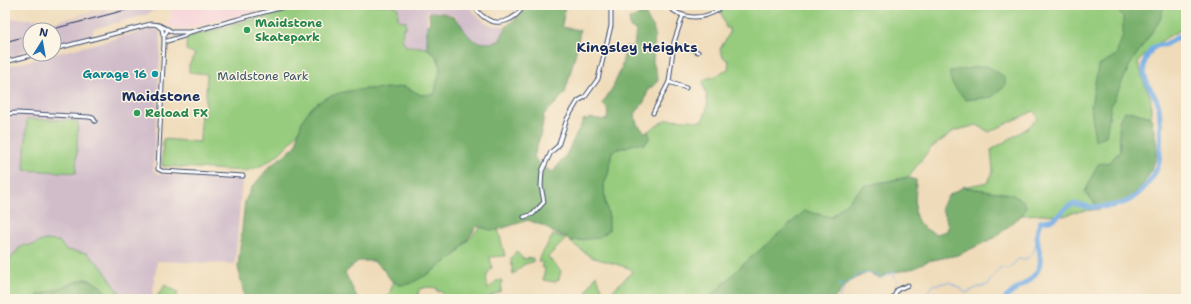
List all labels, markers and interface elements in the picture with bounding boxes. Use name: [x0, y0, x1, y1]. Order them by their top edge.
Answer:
place label: Maidstone Skatepark: [255, 15, 322, 45]
north arrow: [22, 22, 62, 62]
text: N: [38, 24, 50, 41]
marker: Maidstone Skatepark: [242, 25, 252, 35]
district label: Kingsley Heights: [576, 38, 698, 56]
place label: Garage 16: [83, 66, 147, 82]
park label: Maidstone Park: [217, 68, 309, 84]
marker: Garage 16: [150, 69, 160, 79]
district label: Maidstone: [122, 87, 200, 105]
place label: Reload FX: [145, 105, 208, 121]
marker: Reload FX: [132, 108, 142, 118]

